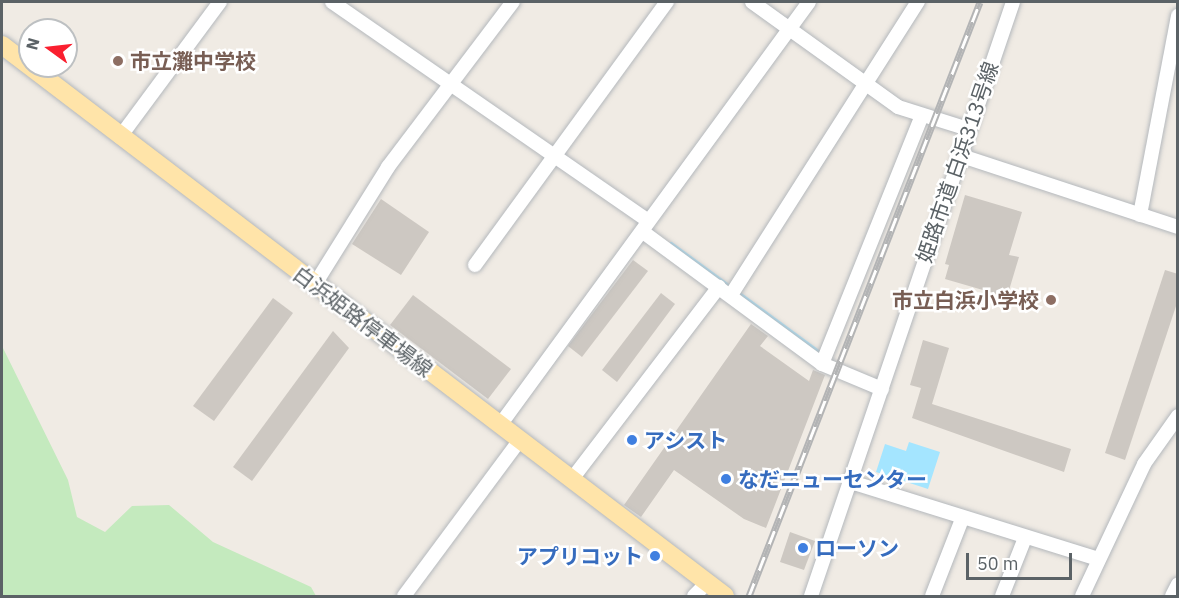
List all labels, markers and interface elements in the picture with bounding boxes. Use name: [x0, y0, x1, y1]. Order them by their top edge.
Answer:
north arrow: [18, 18, 78, 78]
text: N: [21, 36, 44, 52]
place label: 市立灘中学校: [130, 48, 256, 74]
marker: 市立灘中学校: [111, 54, 125, 68]
street label: 姫路市道 白浜313号線: [911, 58, 1003, 266]
street label: 白浜姫路停車場線: [288, 260, 438, 382]
place label: 市立白浜小学校: [892, 287, 1039, 313]
marker: 市立白浜小学校: [1044, 293, 1058, 307]
place label: アシスト: [644, 427, 728, 453]
marker: アシスト: [625, 433, 639, 447]
place label: なだニューセンター: [738, 466, 927, 492]
marker: なだニューセンター: [719, 472, 733, 486]
place label: ローソン: [815, 535, 899, 561]
marker: ローソン: [796, 541, 810, 555]
scale bar: [969, 541, 1076, 579]
place label: アプリコット: [517, 543, 643, 569]
marker: アプリコット: [648, 549, 662, 563]
text: 50 m: [977, 552, 1019, 575]

